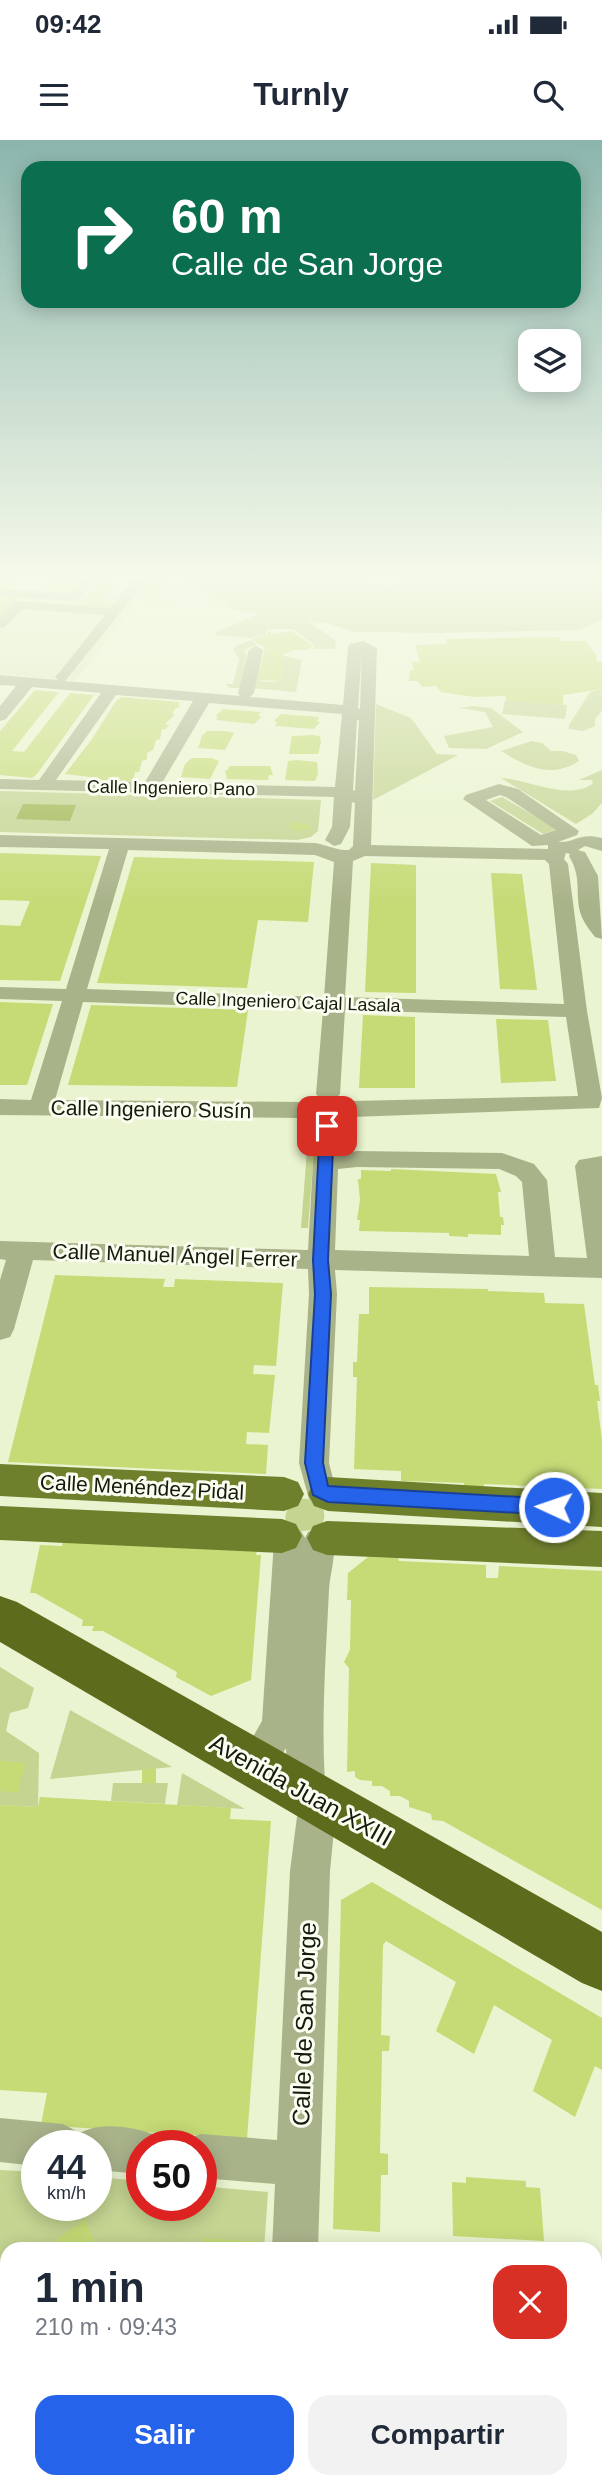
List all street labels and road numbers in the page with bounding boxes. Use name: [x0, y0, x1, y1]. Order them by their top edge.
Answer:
street label: Calle Ingeniero Pano: [87, 777, 255, 799]
street label: Calle Ingeniero Cajal Lasala: [175, 988, 402, 1016]
street label: Calle Ingeniero Susín: [50, 1096, 252, 1122]
street label: Calle Manuel Ángel Ferrer: [52, 1239, 298, 1271]
street label: Calle Menéndez Pidal: [39, 1470, 245, 1504]
street label: Avenida Juan XXIII: [205, 1729, 397, 1851]
street label: Calle de San Jorge: [287, 1922, 321, 2126]

